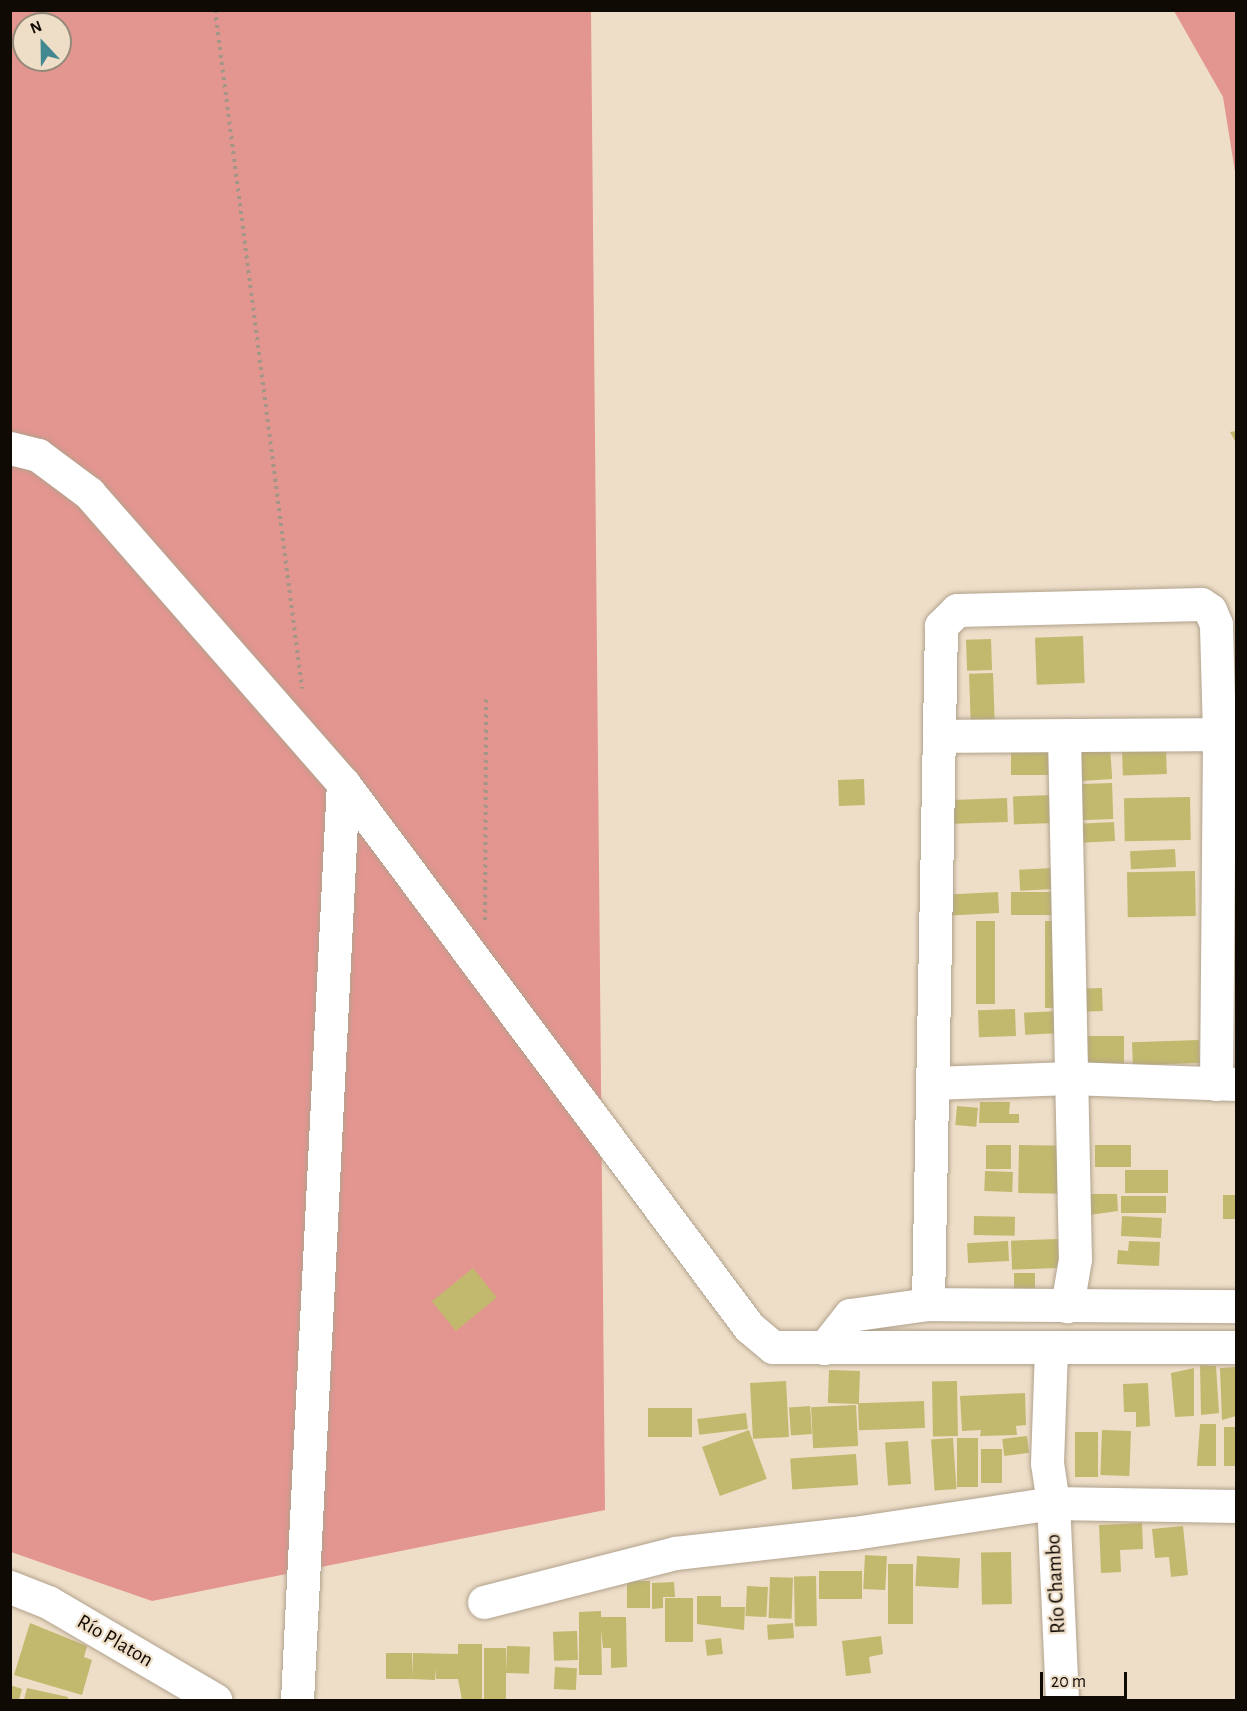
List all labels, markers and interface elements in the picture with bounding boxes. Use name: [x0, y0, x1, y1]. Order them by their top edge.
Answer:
north arrow: [12, 12, 72, 72]
text: N: [28, 18, 44, 37]
street label: Río Chambo: [1041, 1534, 1071, 1634]
street label: Río Platon: [72, 1609, 158, 1673]
scale bar: [1043, 1660, 1130, 1698]
text: 20 m: [1051, 1673, 1086, 1691]

